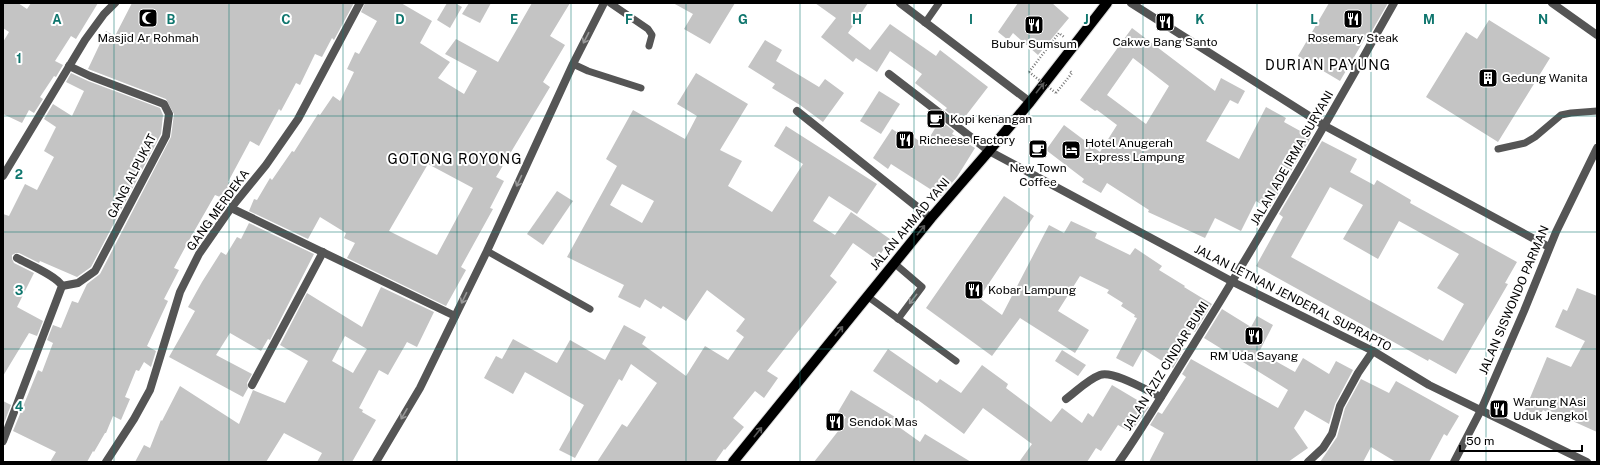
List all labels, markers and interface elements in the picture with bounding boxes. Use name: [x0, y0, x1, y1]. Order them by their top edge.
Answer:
mosque icon: Masjid Ar Rohmah: [137, 7, 159, 29]
restaurant icon: Rosemary Steak: [1342, 8, 1364, 30]
restaurant icon: Cakwe Bang Santo: [1154, 11, 1176, 33]
text: A: [52, 12, 62, 27]
text: B: [167, 12, 176, 27]
text: C: [281, 12, 291, 27]
text: D: [395, 12, 405, 27]
text: E: [510, 12, 518, 27]
text: F: [625, 12, 633, 27]
text: G: [738, 12, 748, 27]
text: H: [852, 12, 862, 27]
text: I: [969, 12, 973, 27]
text: J: [1083, 12, 1089, 27]
text: K: [1195, 12, 1205, 27]
text: L: [1310, 12, 1318, 27]
text: M: [1423, 12, 1435, 27]
text: N: [1538, 12, 1548, 27]
restaurant icon: Bubur Sumsum: [1023, 14, 1045, 36]
place label: Masjid Ar Rohmah: [97, 31, 199, 45]
place label: Rosemary Steak: [1307, 31, 1399, 45]
one-way arrow: [582, 32, 589, 44]
place label: Cakwe Bang Santo: [1112, 35, 1218, 49]
place label: Bubur Sumsum: [991, 37, 1077, 51]
text: 1: [16, 51, 22, 66]
district label: DURIAN PAYUNG: [1265, 57, 1391, 73]
building icon: Gedung Wanita: [1477, 67, 1499, 89]
place label: Gedung Wanita: [1502, 71, 1588, 85]
one-way arrow: [1036, 83, 1045, 94]
street label: JALAN ADE IRMA SURYANI: [1248, 88, 1336, 228]
cafe icon: Kopi kenangan: [925, 108, 947, 130]
place label: Kopi kenangan: [950, 112, 1032, 126]
restaurant icon: Richeese Factory: [894, 129, 916, 151]
street label: GANG ALPUKAT: [105, 132, 159, 220]
place label: Richeese Factory: [919, 133, 1016, 147]
place label: Hotel Anugerah Express Lampung: [1085, 136, 1185, 164]
cafe icon: New Town Coffee: [1027, 138, 1049, 160]
hotel icon: Hotel Anugerah Express Lampung: [1060, 139, 1082, 161]
district label: GOTONG ROYONG: [388, 151, 522, 167]
place label: New Town Coffee: [1009, 161, 1067, 189]
street label: GANG MERDEKA: [184, 166, 252, 253]
text: 2: [15, 167, 23, 182]
one-way arrow: [515, 175, 522, 187]
street label: JALAN AHMAD YANI: [867, 175, 953, 273]
street label: JALAN SISWONDO PARMAN: [1476, 223, 1552, 377]
one-way arrow: [917, 224, 926, 235]
street label: JALAN LETNAN JENDERAL SUPRAPTO: [1192, 242, 1394, 354]
restaurant icon: Kobar Lampung: [963, 279, 985, 301]
text: 3: [15, 283, 24, 298]
place label: Kobar Lampung: [988, 283, 1076, 297]
one-way arrow: [460, 292, 467, 304]
one-way arrow: [908, 294, 917, 305]
street label: JALAN AZIZ CINDAR BUMI: [1121, 299, 1211, 433]
one-way arrow: [835, 325, 844, 336]
restaurant icon: RM Uda Sayang: [1243, 325, 1265, 347]
place label: RM Uda Sayang: [1210, 349, 1298, 363]
place label: Warung NAsi Uduk Jengkol: [1513, 395, 1588, 423]
restaurant icon: Warung NAsi Uduk Jengkol: [1488, 398, 1510, 420]
text: 4: [15, 399, 24, 414]
one-way arrow: [400, 408, 408, 420]
restaurant icon: Sendok Mas: [824, 411, 846, 433]
place label: Sendok Mas: [849, 415, 918, 429]
one-way arrow: [753, 426, 762, 437]
scale bar: [1460, 427, 1582, 453]
text: 50 m: [1466, 434, 1494, 448]

